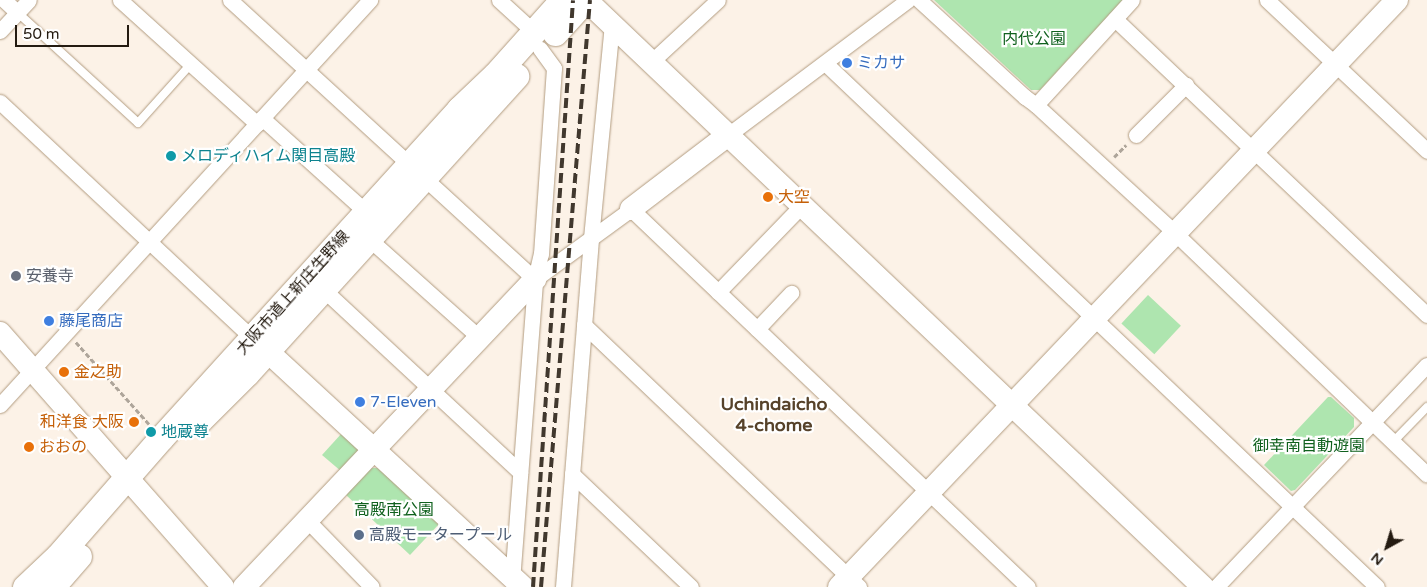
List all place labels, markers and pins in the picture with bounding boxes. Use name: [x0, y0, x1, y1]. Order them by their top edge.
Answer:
place label: ミカサ: [857, 53, 905, 73]
marker: ミカサ: [841, 57, 853, 69]
place label: メロディハイム関目高殿: [181, 146, 357, 166]
marker: メロディハイム関目高殿: [165, 150, 177, 162]
place label: 大空: [778, 187, 810, 207]
marker: 大空: [762, 191, 774, 203]
place label: 安養寺: [26, 266, 74, 286]
marker: 安養寺: [10, 270, 22, 282]
place label: 藤尾商店: [59, 311, 123, 331]
marker: 藤尾商店: [43, 315, 55, 327]
place label: 金之助: [74, 362, 122, 382]
marker: 金之助: [58, 366, 70, 378]
place label: 7-Eleven: [370, 392, 437, 412]
marker: 7-Eleven: [354, 396, 366, 408]
place label: 和洋食 大阪: [40, 412, 124, 432]
marker: 和洋食 大阪: [128, 416, 140, 428]
place label: 地蔵尊: [161, 422, 209, 442]
marker: 地蔵尊: [145, 426, 157, 438]
place label: おおの: [39, 437, 87, 457]
marker: おおの: [23, 441, 35, 453]
place label: 高殿モータープール: [369, 525, 513, 545]
marker: 高殿モータープール: [353, 529, 365, 541]

